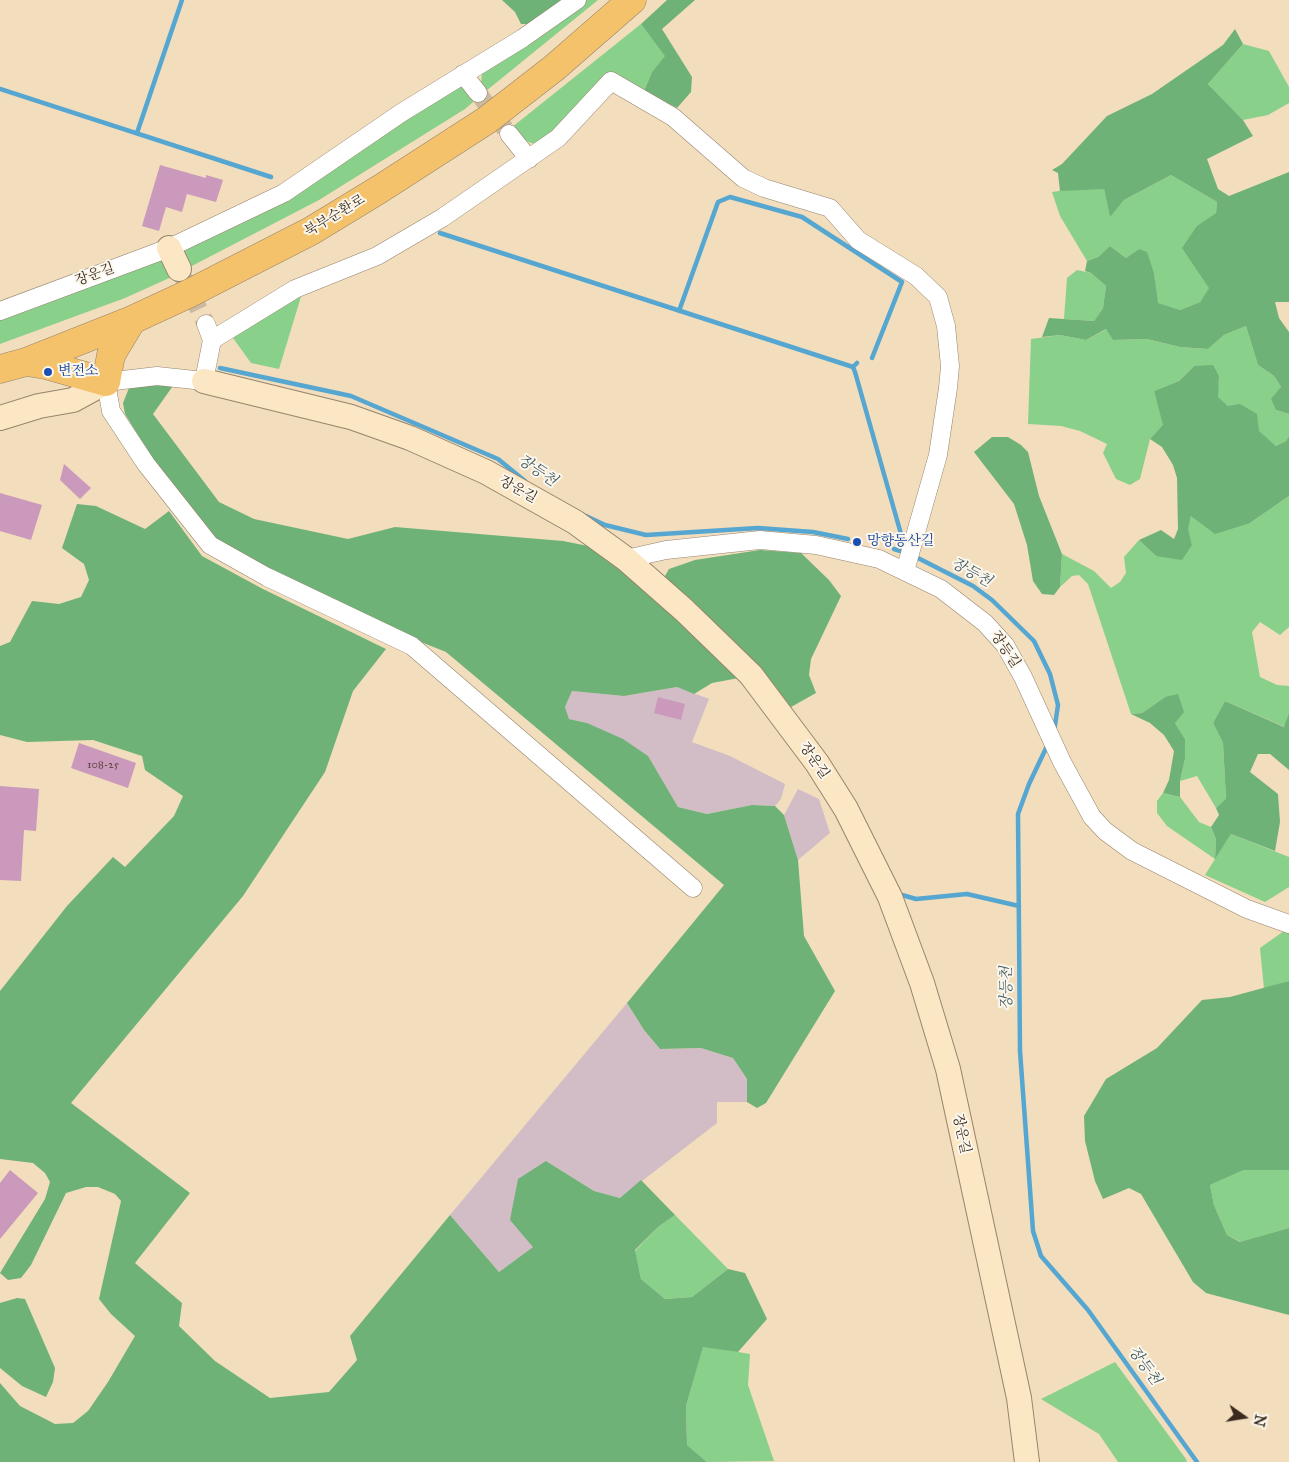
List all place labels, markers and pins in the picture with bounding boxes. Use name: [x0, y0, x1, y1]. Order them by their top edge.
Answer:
place label: 변전소: [58, 364, 99, 380]
marker: 변전소: [42, 366, 54, 378]
place label: 망향동산길: [867, 534, 935, 550]
marker: 망향동산길: [851, 536, 863, 548]

